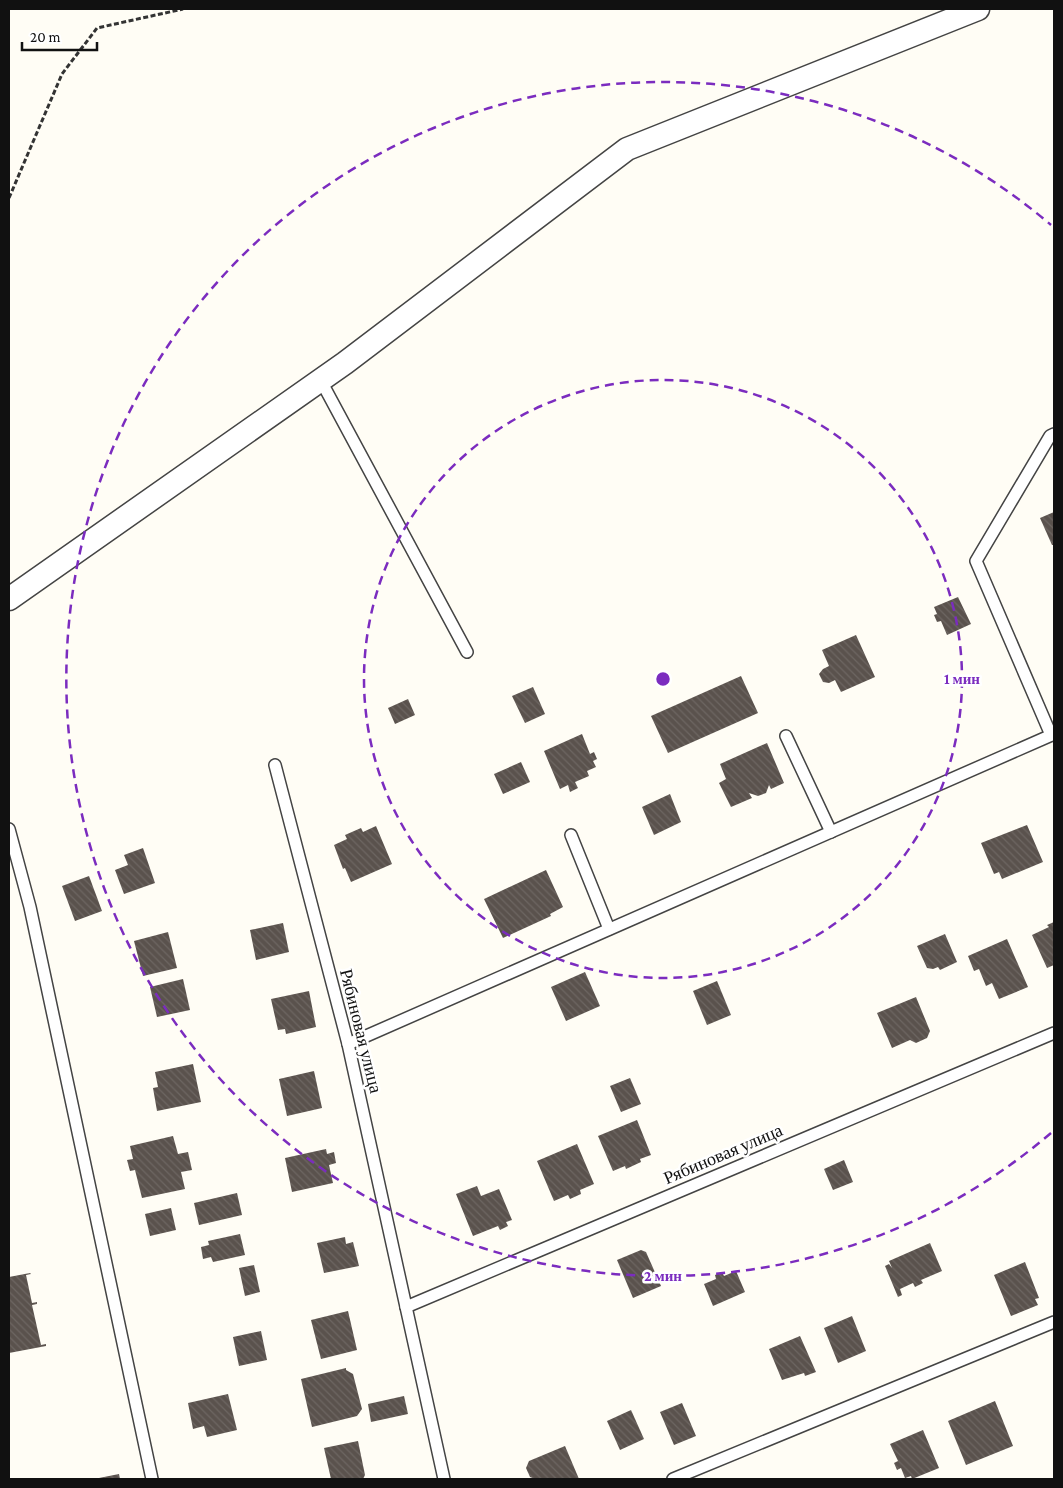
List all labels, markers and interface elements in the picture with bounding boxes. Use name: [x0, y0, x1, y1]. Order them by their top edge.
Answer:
scale bar: [22, 20, 98, 52]
text: 20 m: [30, 29, 61, 45]
centre of rings: [654, 670, 672, 688]
text: 1 мин: [944, 671, 980, 687]
street label: Рябиновая улица: [336, 967, 386, 1095]
street label: Рябиновая улица: [660, 1120, 786, 1188]
text: 2 мин: [644, 1268, 682, 1284]

